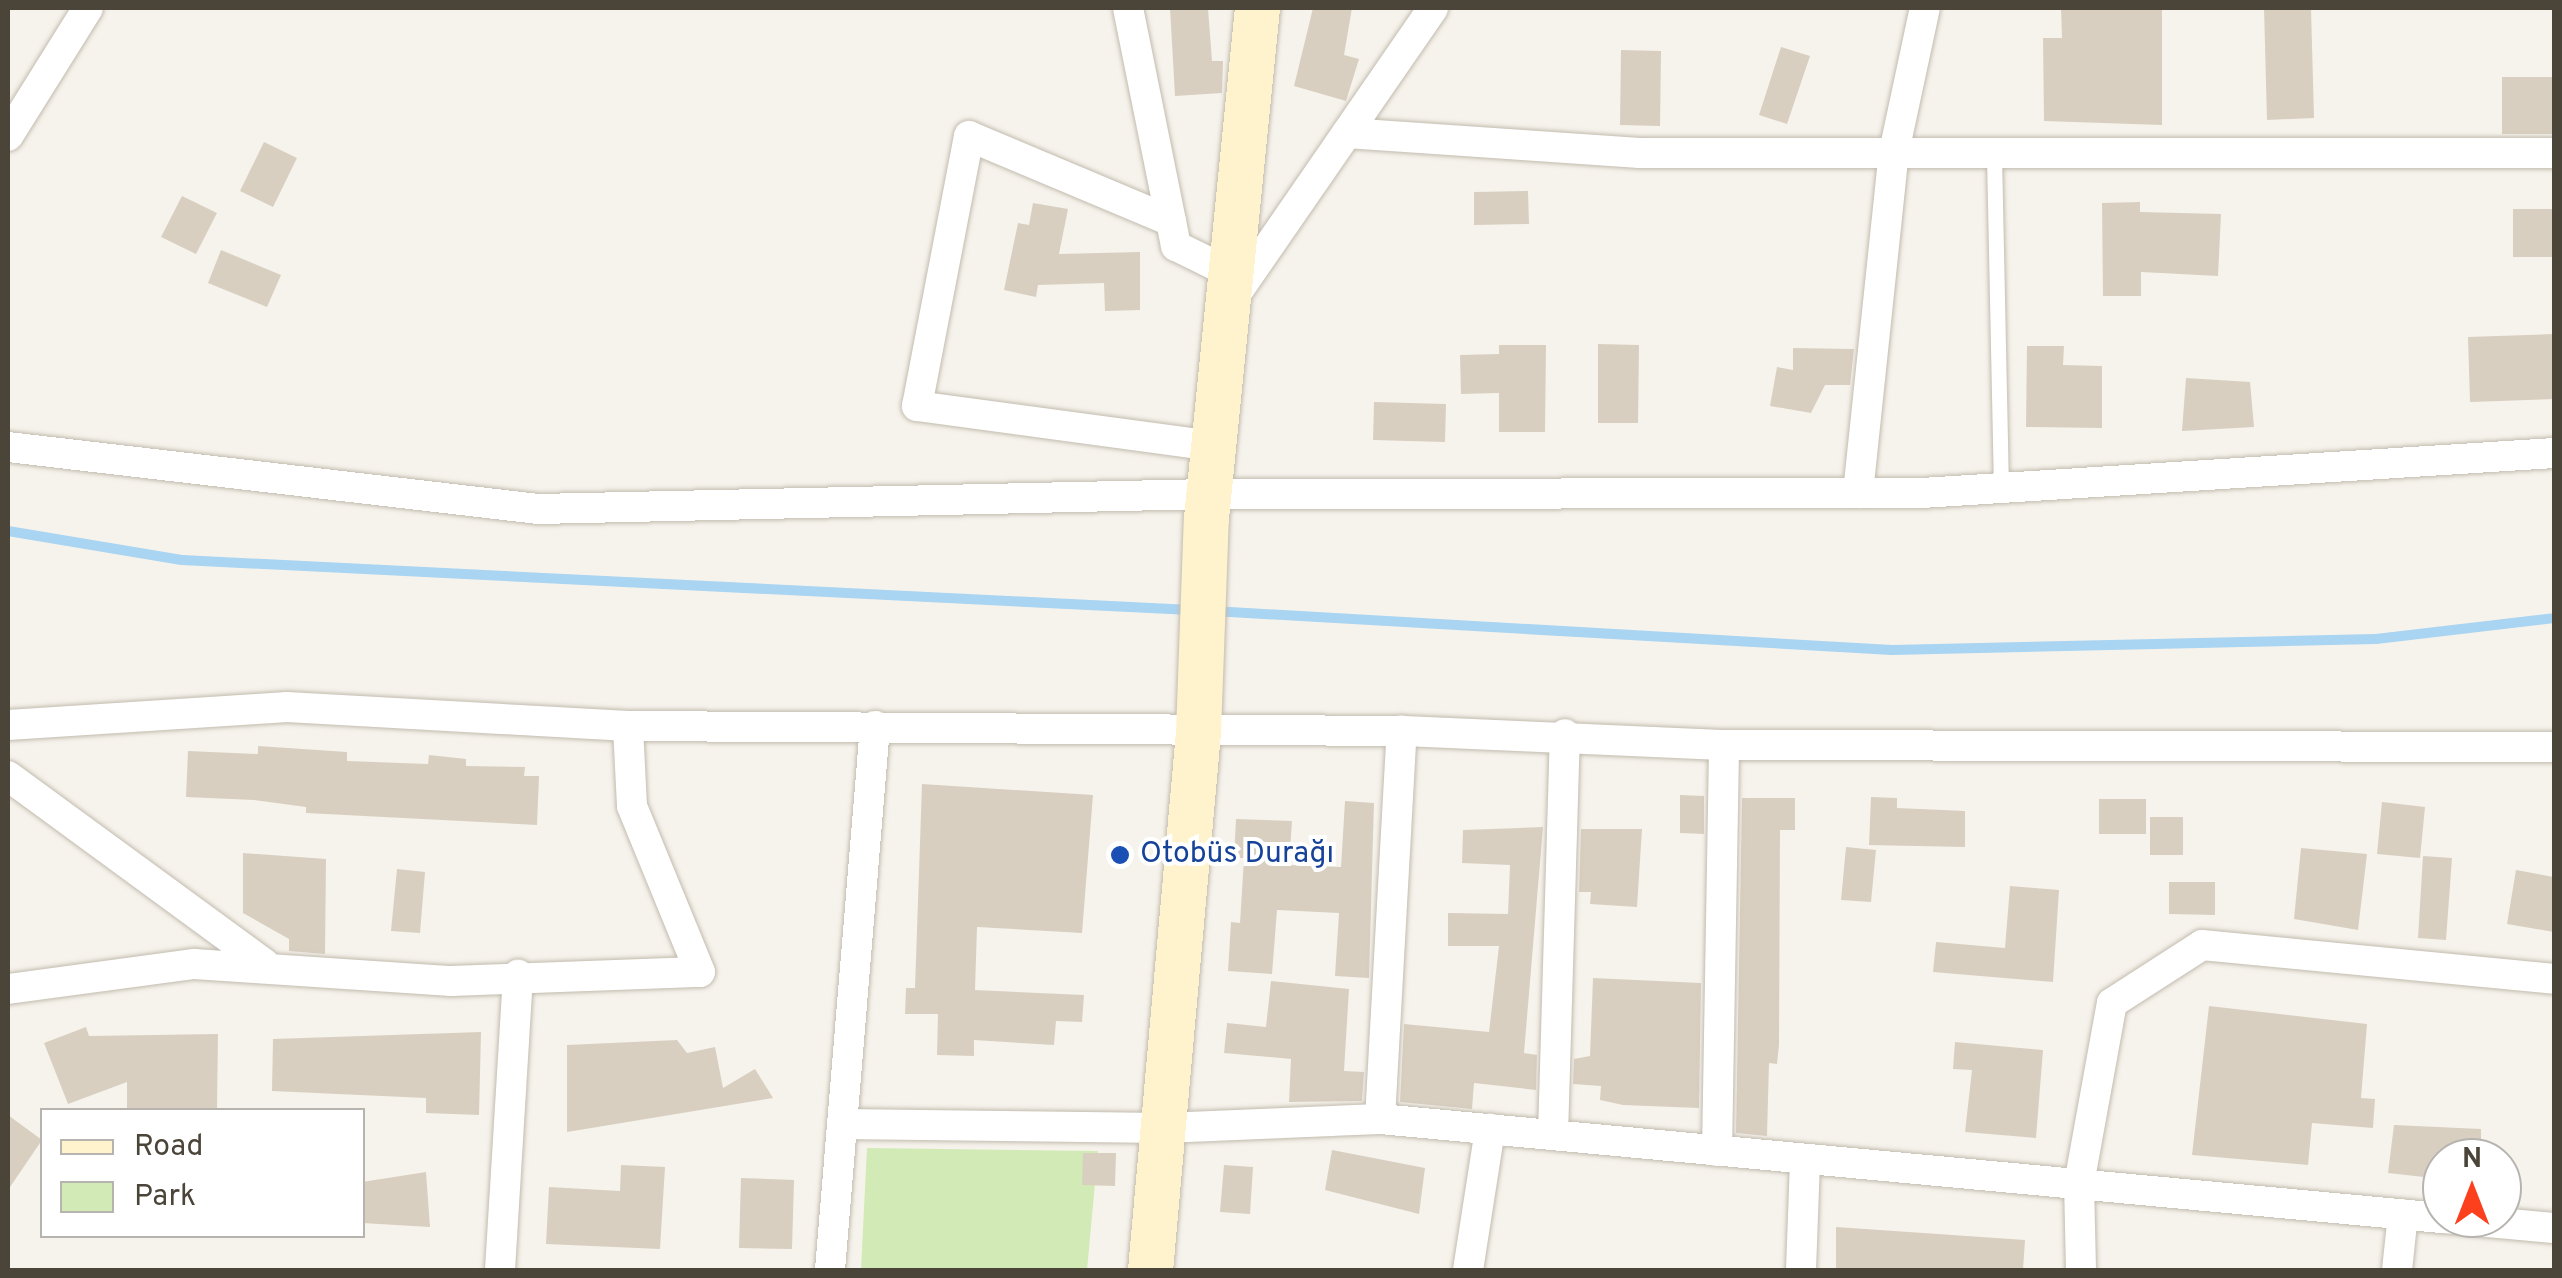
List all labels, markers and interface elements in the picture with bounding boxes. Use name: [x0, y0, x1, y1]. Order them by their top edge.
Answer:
place label: Otobüs Durağı: [1140, 837, 1334, 873]
marker: Otobüs Durağı: [1109, 844, 1131, 866]
legend: [40, 1108, 365, 1238]
text: Road: [134, 1129, 203, 1166]
north arrow: [2422, 1138, 2522, 1238]
text: N: [2462, 1142, 2482, 1178]
text: Park: [134, 1179, 196, 1216]

